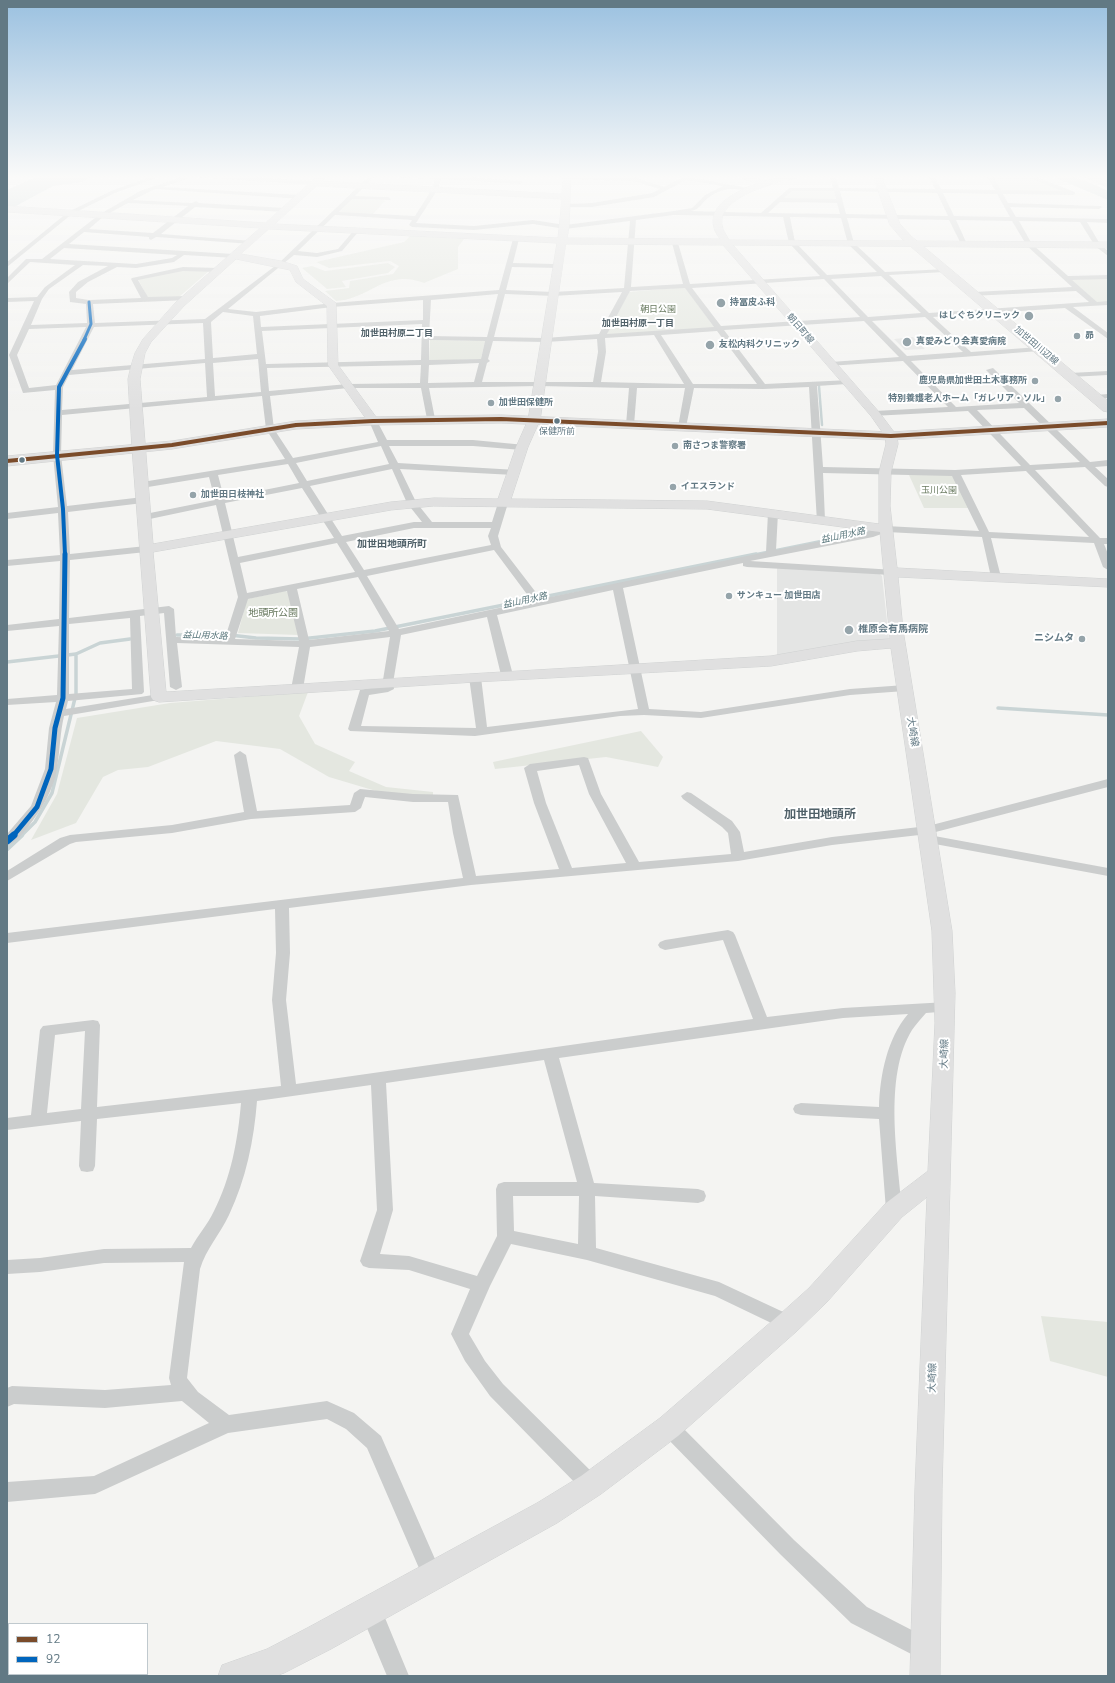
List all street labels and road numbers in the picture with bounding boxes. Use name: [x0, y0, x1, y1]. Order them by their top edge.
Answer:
street label: 朝日町線: [784, 312, 816, 346]
street label: 加世田川辺線: [1012, 325, 1060, 367]
street label: 大崎線: [904, 716, 920, 748]
street label: 大崎線: [938, 1039, 952, 1069]
street label: 大崎線: [926, 1363, 940, 1393]

